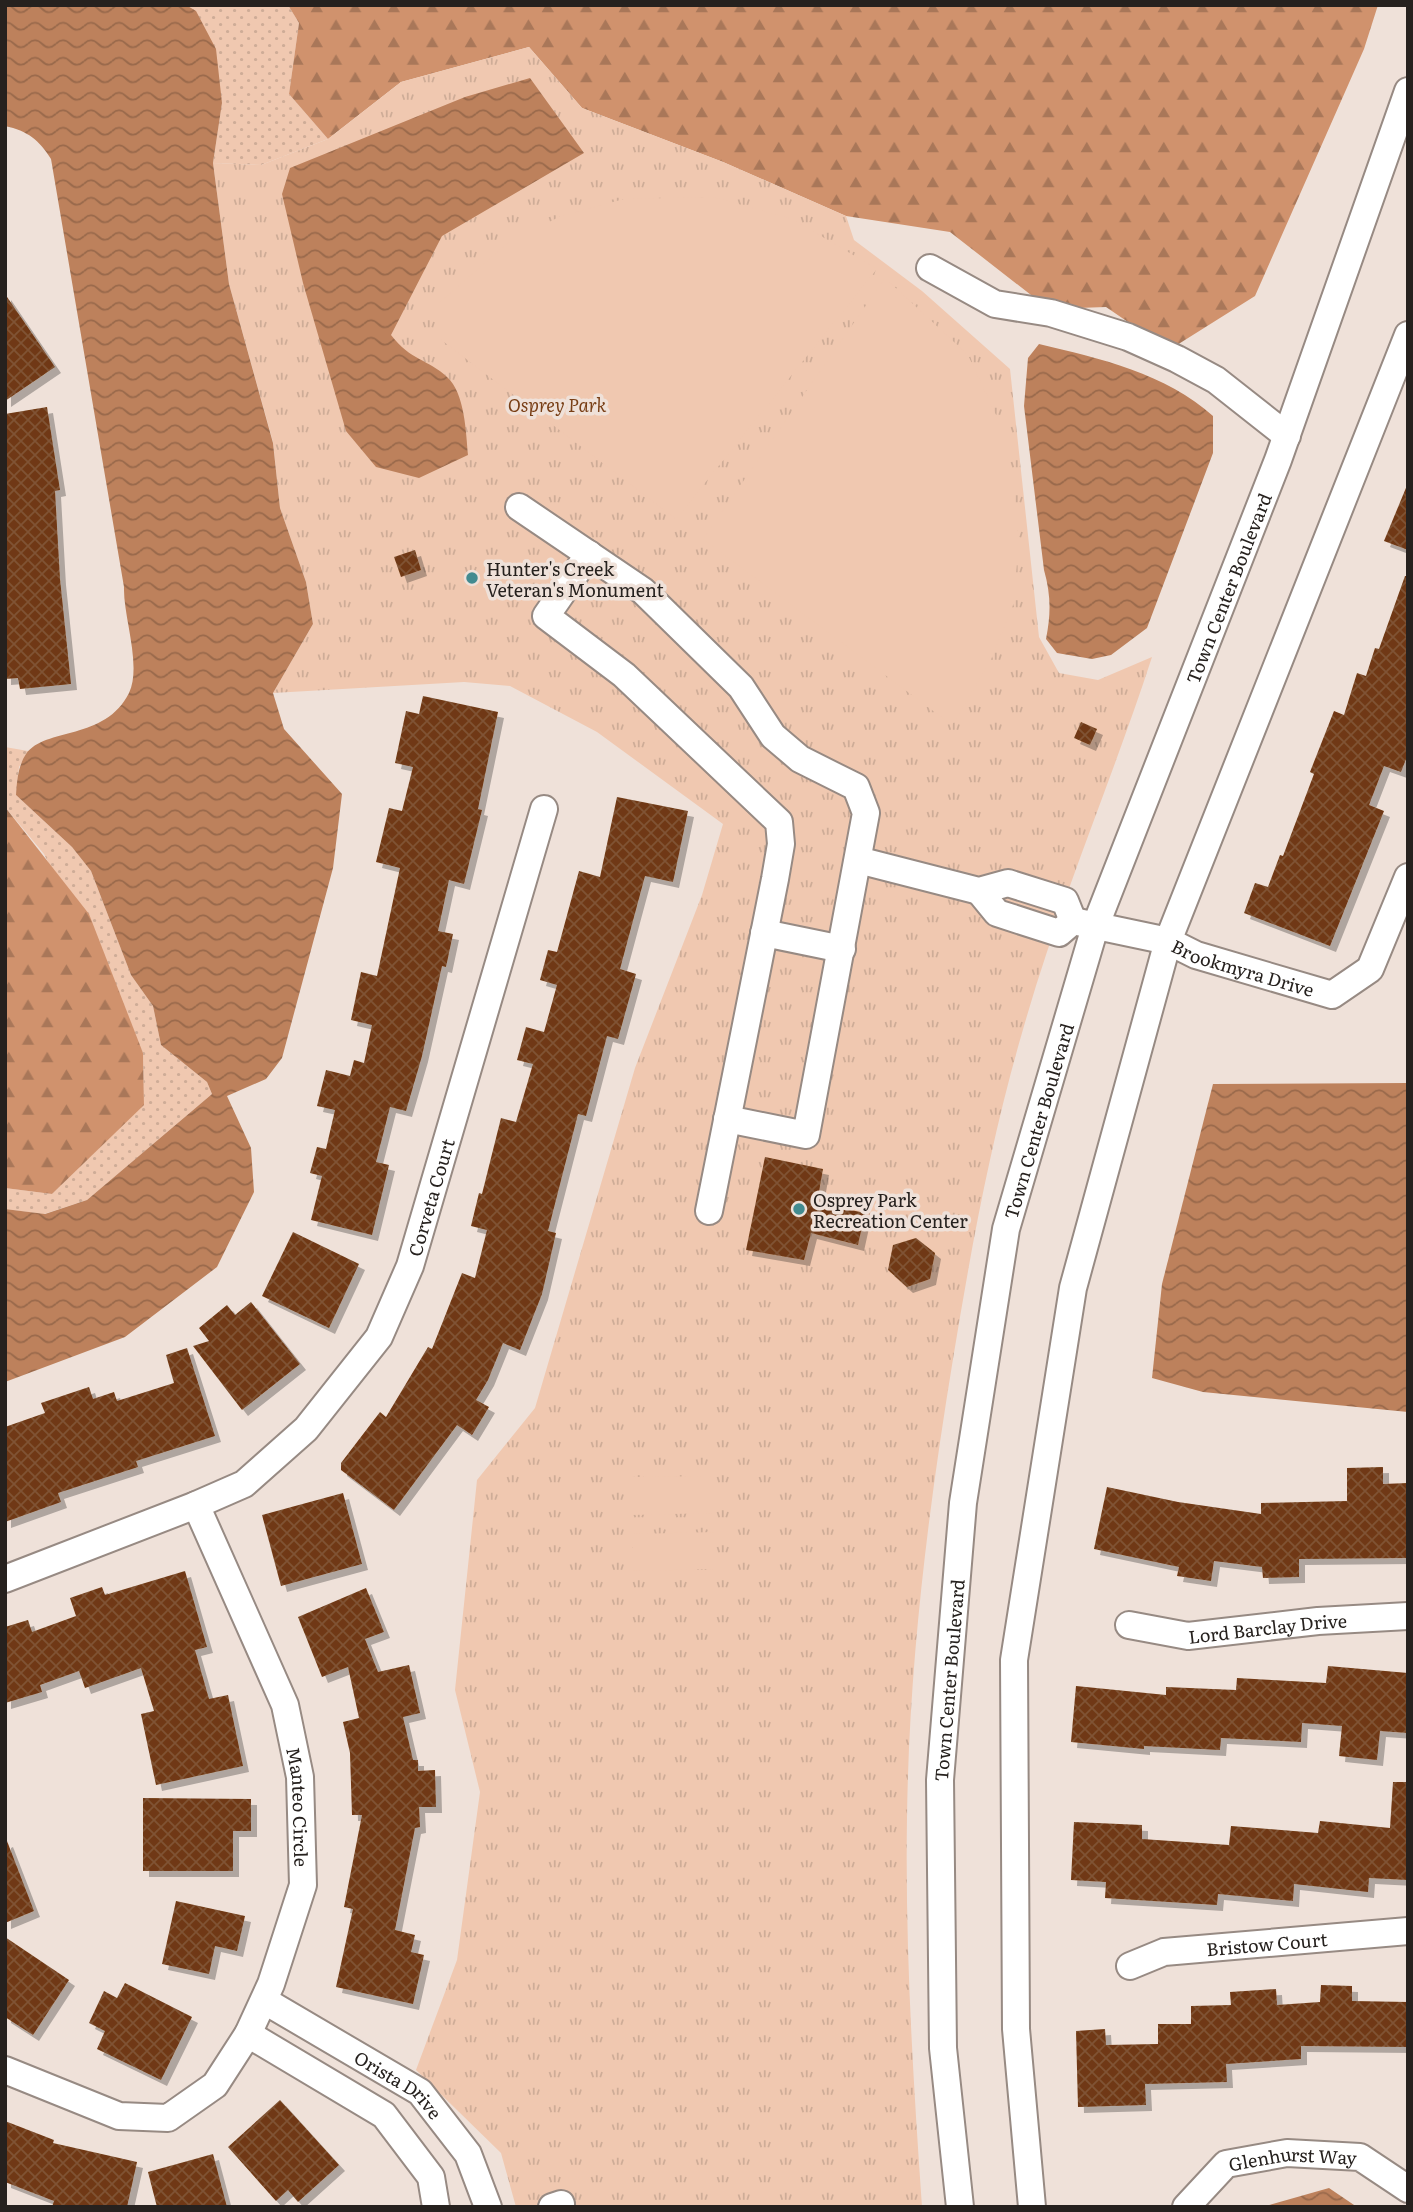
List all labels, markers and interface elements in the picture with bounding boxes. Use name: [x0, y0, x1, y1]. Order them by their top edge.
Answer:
park label: Osprey Park: [508, 391, 606, 418]
street label: Town Center Boulevard: [1178, 489, 1277, 688]
place label: Hunter's Creek Veteran's Monument: [486, 555, 664, 603]
marker: Hunter's Creek Veteran's Monument: [464, 570, 480, 586]
street label: Brookmyra Drive: [1167, 932, 1317, 1003]
street label: Town Center Boulevard: [996, 1020, 1080, 1222]
street label: Corveta Court: [400, 1134, 460, 1259]
place label: Osprey Park Recreation Center: [813, 1186, 968, 1234]
marker: Osprey Park Recreation Center: [791, 1201, 807, 1217]
street label: Town Center Boulevard: [926, 1578, 970, 1783]
street label: Lord Barclay Drive: [1187, 1606, 1348, 1649]
street label: Manteo Circle: [281, 1744, 316, 1867]
street label: Bristow Court: [1205, 1924, 1329, 1962]
street label: Orista Drive: [350, 2043, 449, 2124]
street label: Glenhurst Way: [1226, 2139, 1358, 2177]

